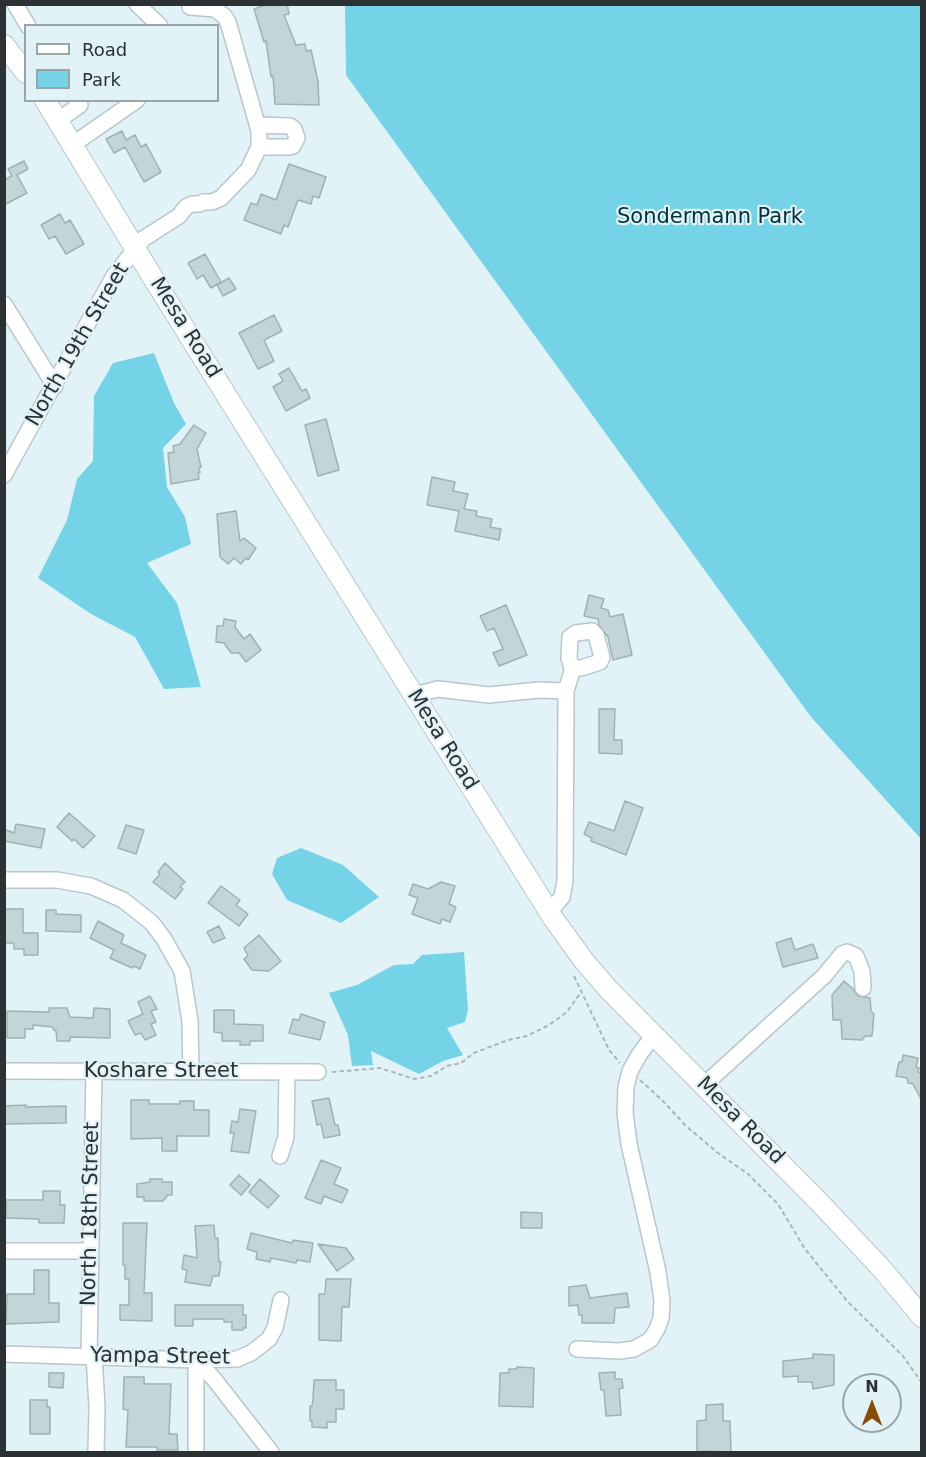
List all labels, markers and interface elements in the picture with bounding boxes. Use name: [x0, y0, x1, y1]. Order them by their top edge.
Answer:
legend: [24, 24, 219, 102]
text: Road: [82, 39, 127, 60]
text: Park: [82, 69, 121, 90]
park label: Sondermann Park: [617, 205, 803, 231]
street label: North 19th Street: [21, 259, 135, 431]
street label: Mesa Road: [144, 273, 226, 383]
street label: Mesa Road: [401, 685, 483, 795]
street label: Koshare Street: [84, 1059, 238, 1085]
street label: Mesa Road: [691, 1072, 789, 1170]
street label: North 18th Street: [77, 1122, 105, 1306]
street label: Yampa Street: [90, 1343, 230, 1371]
north arrow: [842, 1373, 902, 1433]
text: N: [865, 1377, 879, 1396]

